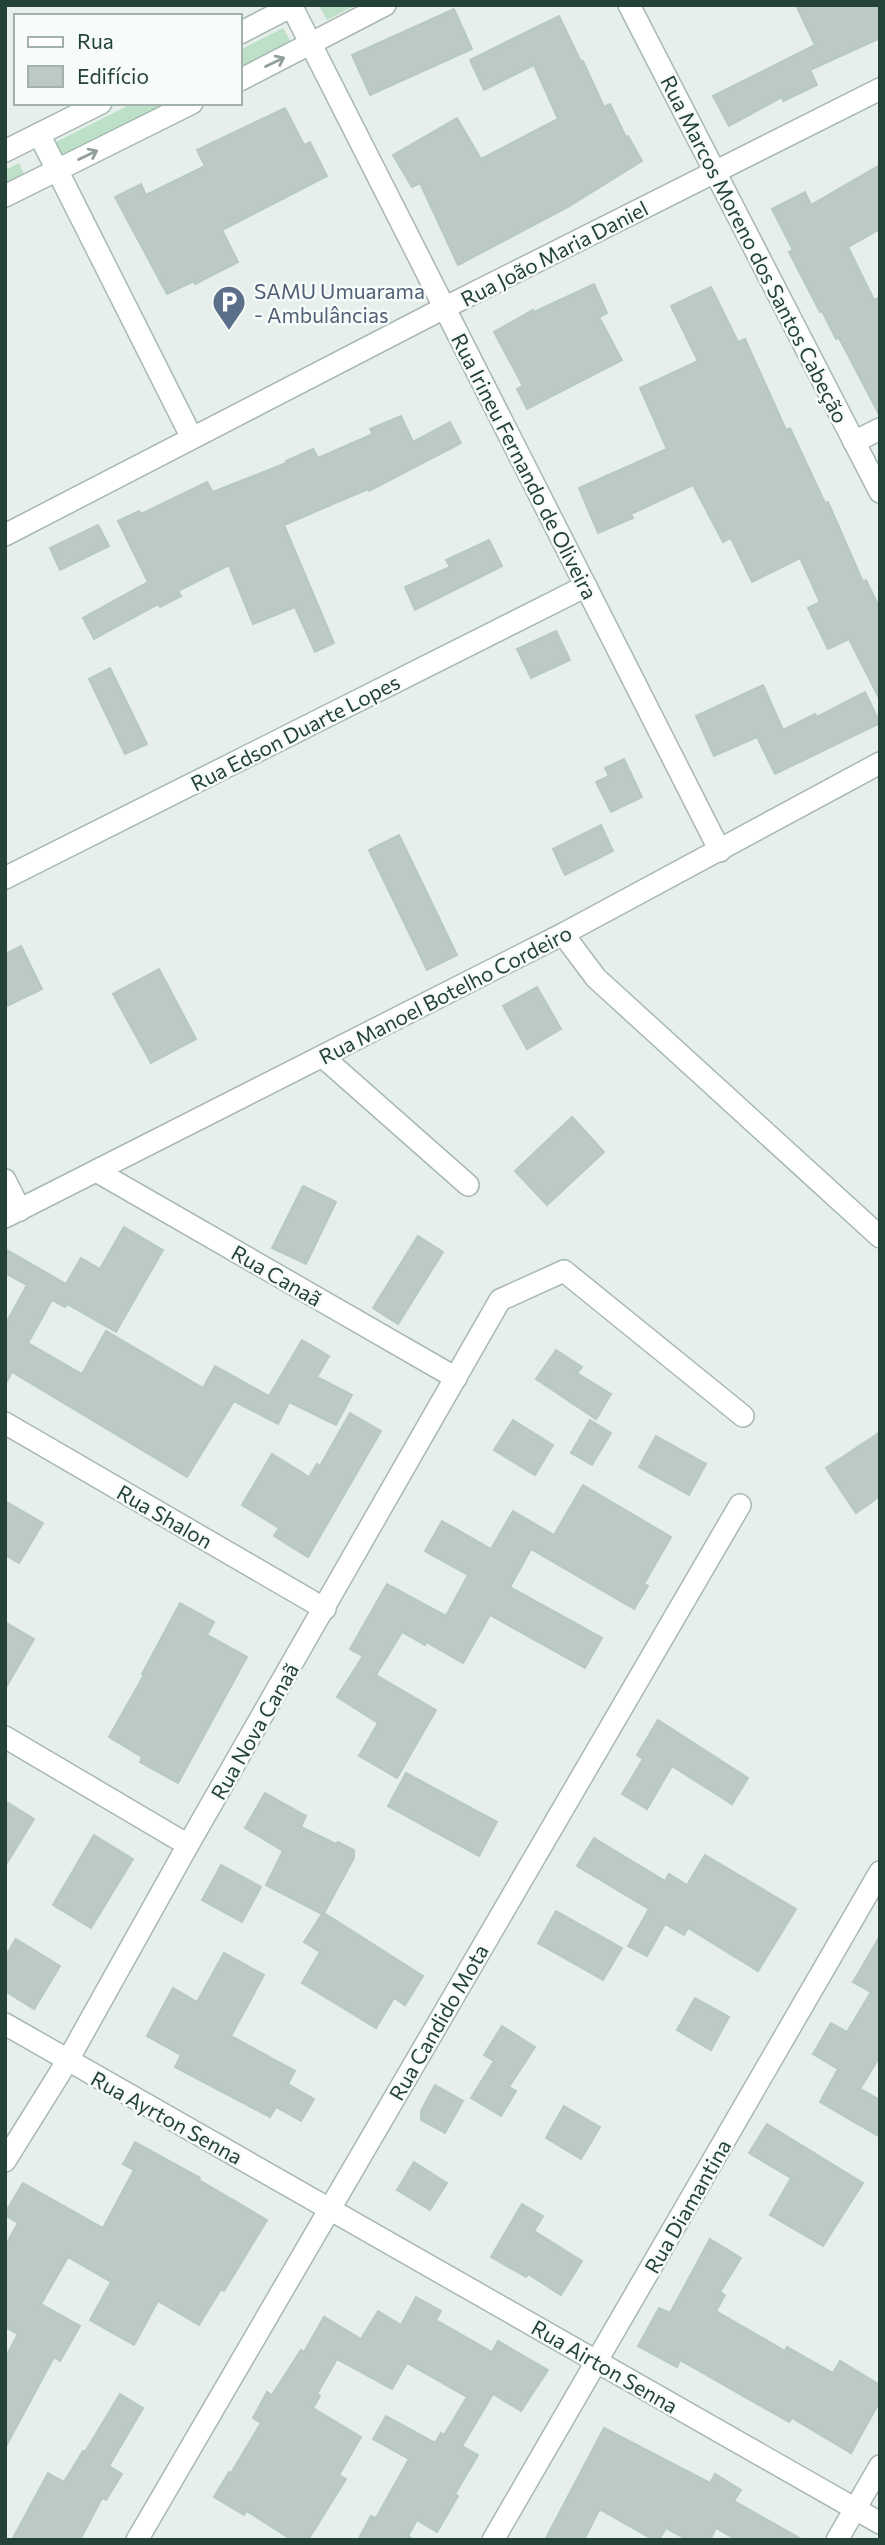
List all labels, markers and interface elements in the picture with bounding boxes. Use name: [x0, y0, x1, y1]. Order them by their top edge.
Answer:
legend: [14, 14, 242, 105]
text: Rua: [77, 28, 114, 53]
one-way arrow: [264, 54, 285, 68]
text: Edifício: [77, 63, 149, 88]
street label: Rua Marcos Moreno dos Santos Cabeção: [656, 71, 854, 427]
one-way arrow: [77, 147, 98, 161]
street label: Rua João Maria Daniel: [456, 195, 652, 311]
place label: SAMU Umuarama - Ambulâncias: [254, 278, 425, 327]
parking icon: SAMU Umuarama - Ambulâncias: [210, 283, 248, 332]
street label: Rua Irineu Fernando de Oliveira: [447, 329, 603, 603]
street label: Rua Edson Duarte Lopes: [186, 668, 404, 796]
street label: Rua Manoel Botelho Cordeiro: [315, 919, 575, 1069]
street label: Rua Canaã: [227, 1239, 327, 1311]
street label: Rua Shalon: [113, 1479, 217, 1553]
street label: Rua Nova Canaã: [205, 1658, 303, 1804]
street label: Rua Candido Mota: [383, 1939, 493, 2105]
street label: Rua Ayrton Senna: [87, 2065, 247, 2169]
street label: Rua Diamantina: [638, 2134, 736, 2278]
street label: Rua Airton Senna: [528, 2314, 682, 2418]

